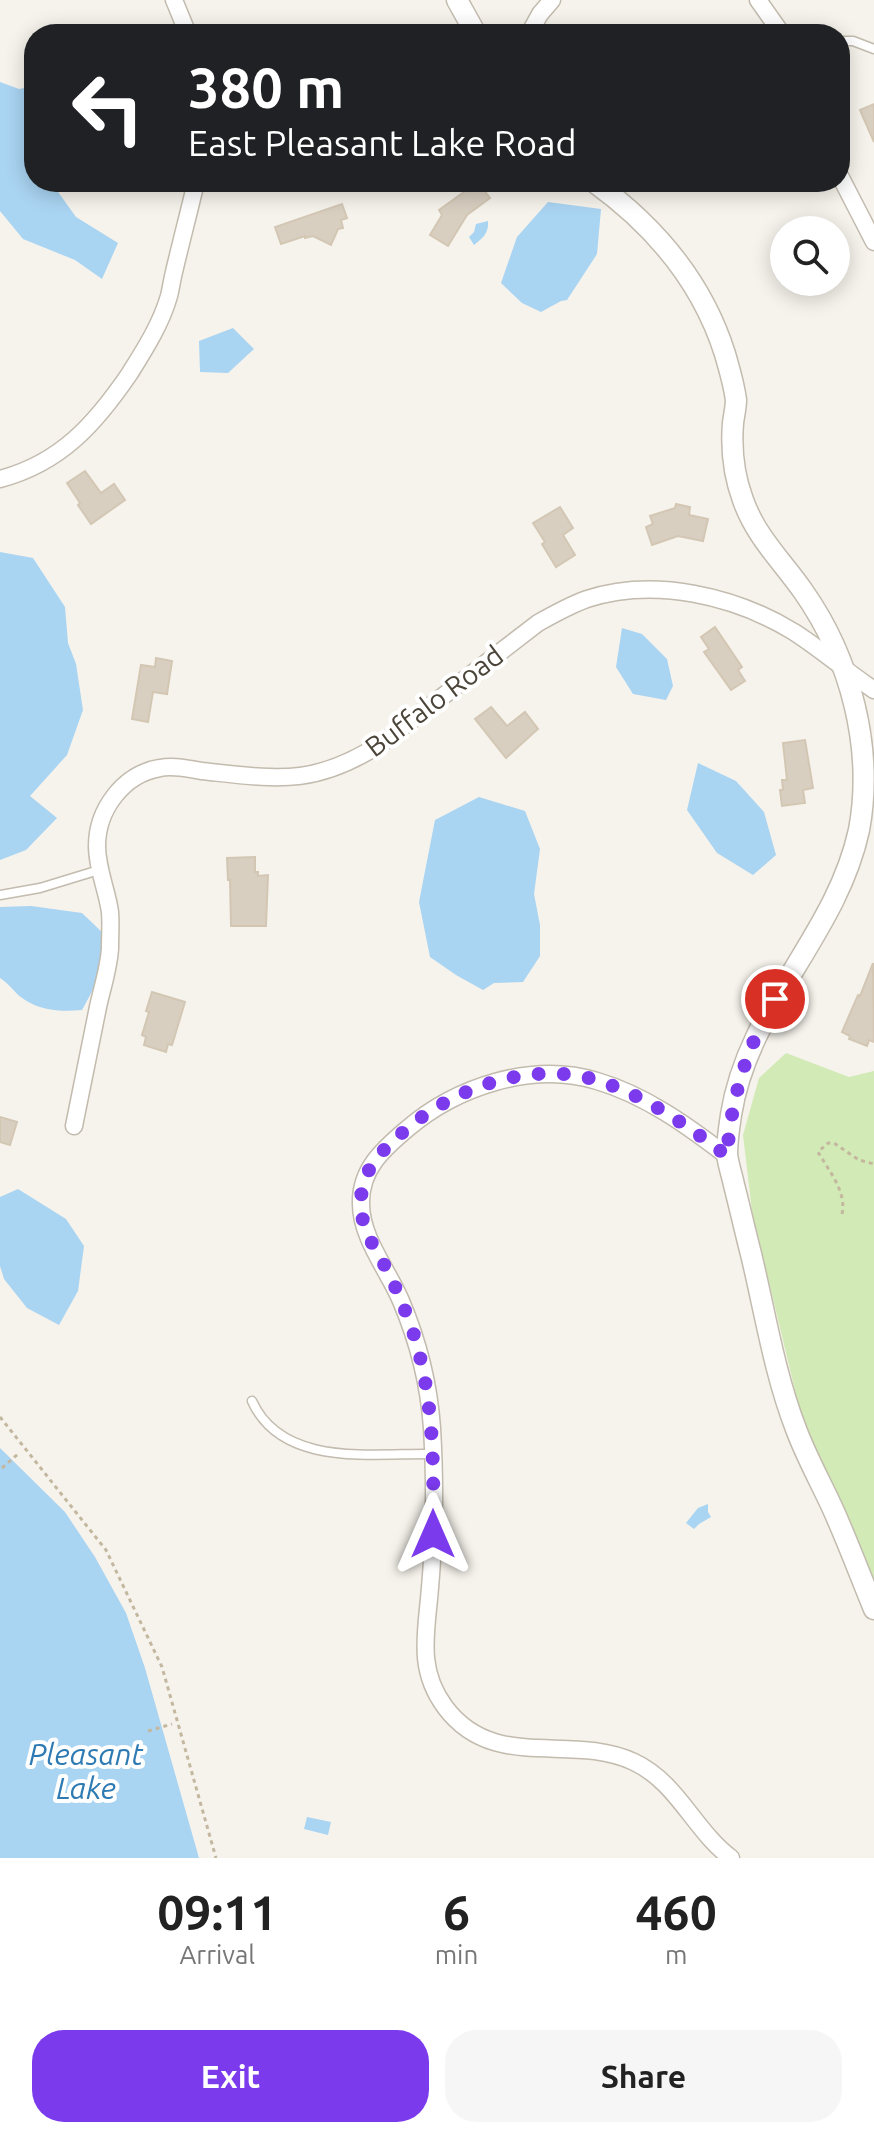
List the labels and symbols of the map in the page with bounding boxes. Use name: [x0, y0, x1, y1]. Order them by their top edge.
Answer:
street label: Buffalo Road: [359, 639, 509, 762]
pin: [741, 965, 809, 1033]
position arrow: [391, 1492, 475, 1576]
water label: Pleasant Lake: [29, 1737, 143, 1805]

